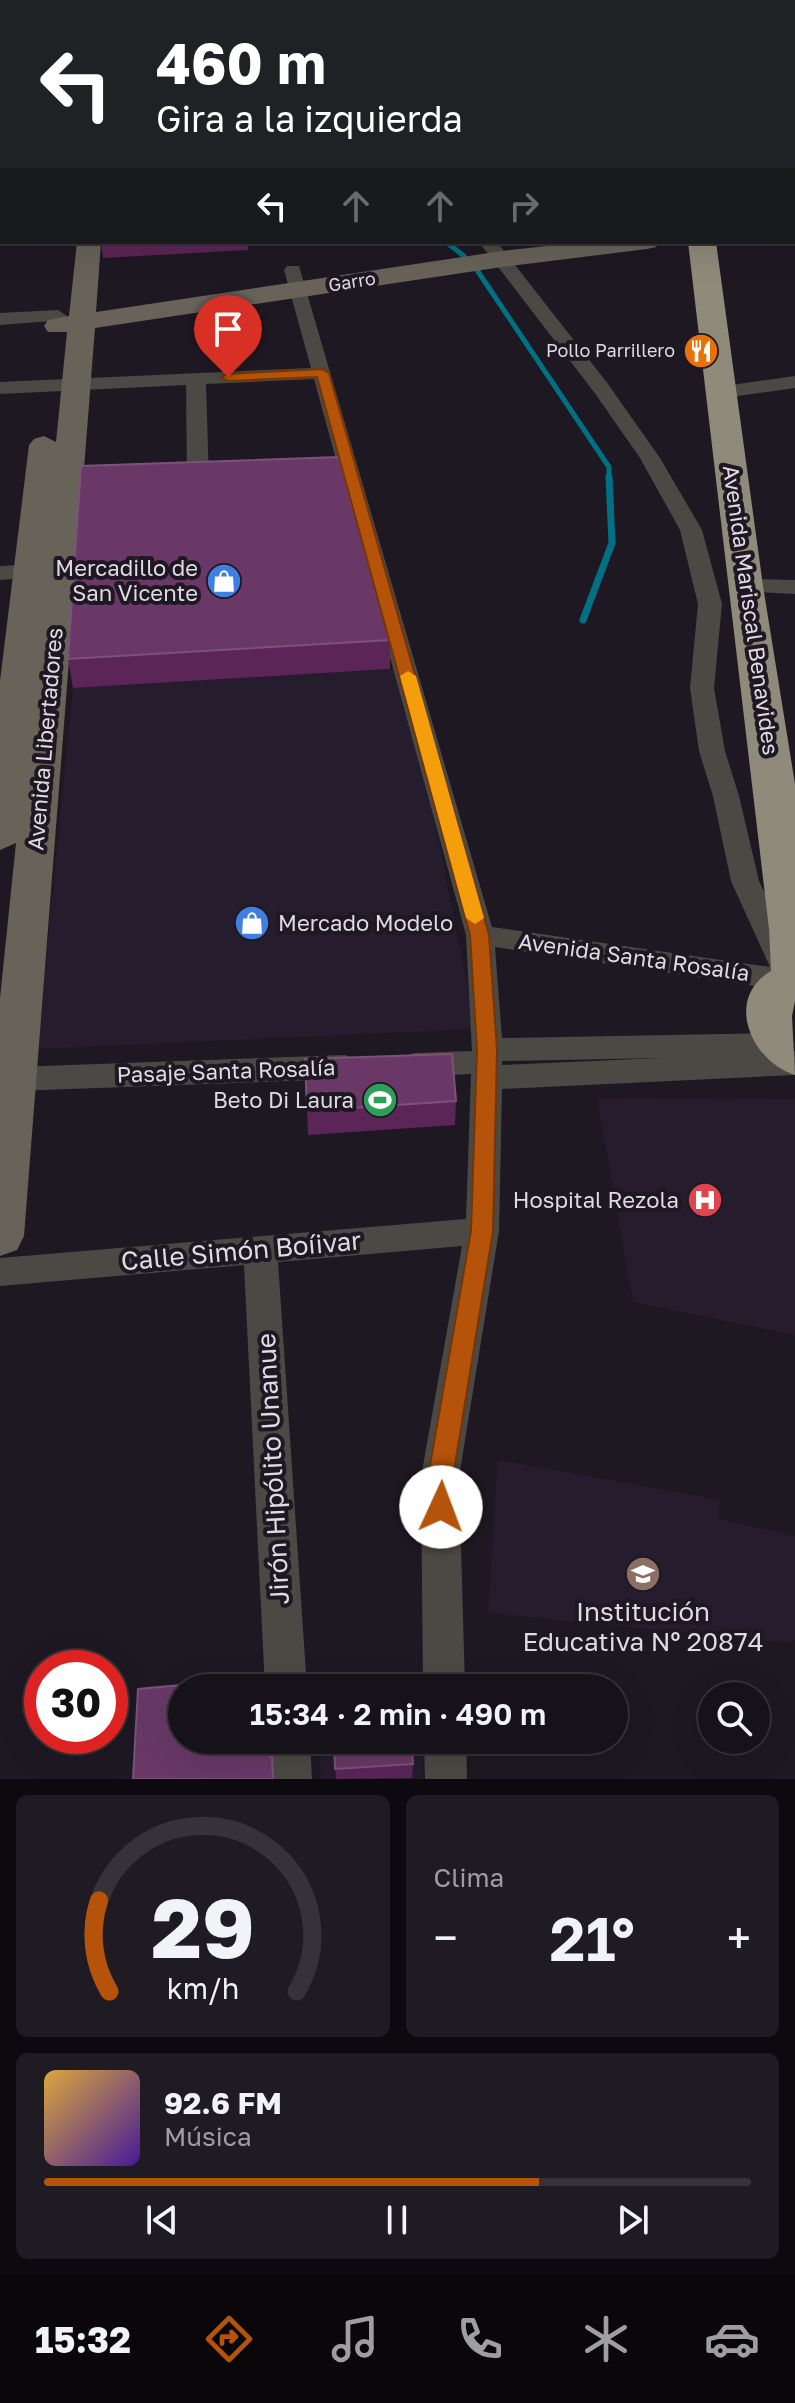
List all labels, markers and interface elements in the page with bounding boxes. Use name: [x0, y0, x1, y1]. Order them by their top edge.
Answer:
text: 460 m: [156, 29, 326, 96]
icon: left: [24, 32, 128, 136]
text: Gira a la izquierda: [156, 97, 463, 140]
icon: left: [250, 184, 294, 228]
icon: ahead: [334, 184, 378, 228]
icon: ahead: [418, 184, 462, 228]
icon: right: [502, 184, 546, 228]
street label: Garro: [327, 266, 377, 296]
pin: [194, 295, 262, 377]
icon: arrive: [206, 307, 250, 351]
restaurant icon: Pollo Parrillero: [682, 332, 720, 370]
place label: Pollo Parrillero: [546, 339, 675, 361]
street label: Avenida Mariscal Benavides: [718, 463, 785, 757]
place label: Mercadillo de San Vicente: [55, 554, 198, 606]
shop icon: Mercadillo de San Vicente: [205, 562, 243, 600]
street label: Avenida Libertadores: [21, 626, 68, 851]
shop icon: Mercado Modelo: [233, 904, 271, 942]
place label: Mercado Modelo: [278, 909, 453, 936]
street label: Avenida Santa Rosalía: [517, 927, 751, 986]
street label: Pasaje Santa Rosalía: [116, 1053, 336, 1088]
sports icon: Beto Di Laura: [361, 1081, 399, 1119]
place label: Beto Di Laura: [213, 1086, 354, 1113]
hospital icon: Hospital Rezola: [686, 1181, 724, 1219]
place label: Hospital Rezola: [513, 1186, 679, 1213]
street label: Calle Simón Boíivar: [120, 1225, 362, 1276]
street label: Jirón Hipólito Unanue: [250, 1332, 295, 1606]
position arrow: [399, 1465, 483, 1549]
school or university icon: Institución Educativa Nº 20874: [624, 1555, 662, 1593]
place label: Institución Educativa Nº 20874: [522, 1596, 764, 1657]
speed limit sign: 30: [24, 1650, 128, 1754]
map controls: [698, 1682, 770, 1754]
button: search: [698, 1682, 770, 1754]
text: 15:34 · 2 min · 490 m: [250, 1696, 546, 1732]
text: Clima: [434, 1862, 504, 1893]
text: 29: [151, 1876, 255, 1976]
text: 21°: [550, 1902, 635, 1974]
text: −: [434, 1911, 458, 1964]
text: +: [727, 1911, 751, 1964]
text: km/h: [166, 1971, 239, 2005]
text: 92.6 FM: [164, 2085, 282, 2121]
text: Música: [164, 2121, 252, 2152]
icon: previous: [140, 2198, 184, 2242]
icon: pause: [375, 2198, 419, 2242]
icon: next: [611, 2198, 655, 2242]
icon: directions: [201, 2311, 257, 2367]
icon: music: [327, 2311, 383, 2367]
icon: phone: [452, 2311, 508, 2367]
icon: climate: [578, 2311, 634, 2367]
icon: car: [704, 2311, 760, 2367]
text: 15:32: [35, 2318, 131, 2361]

